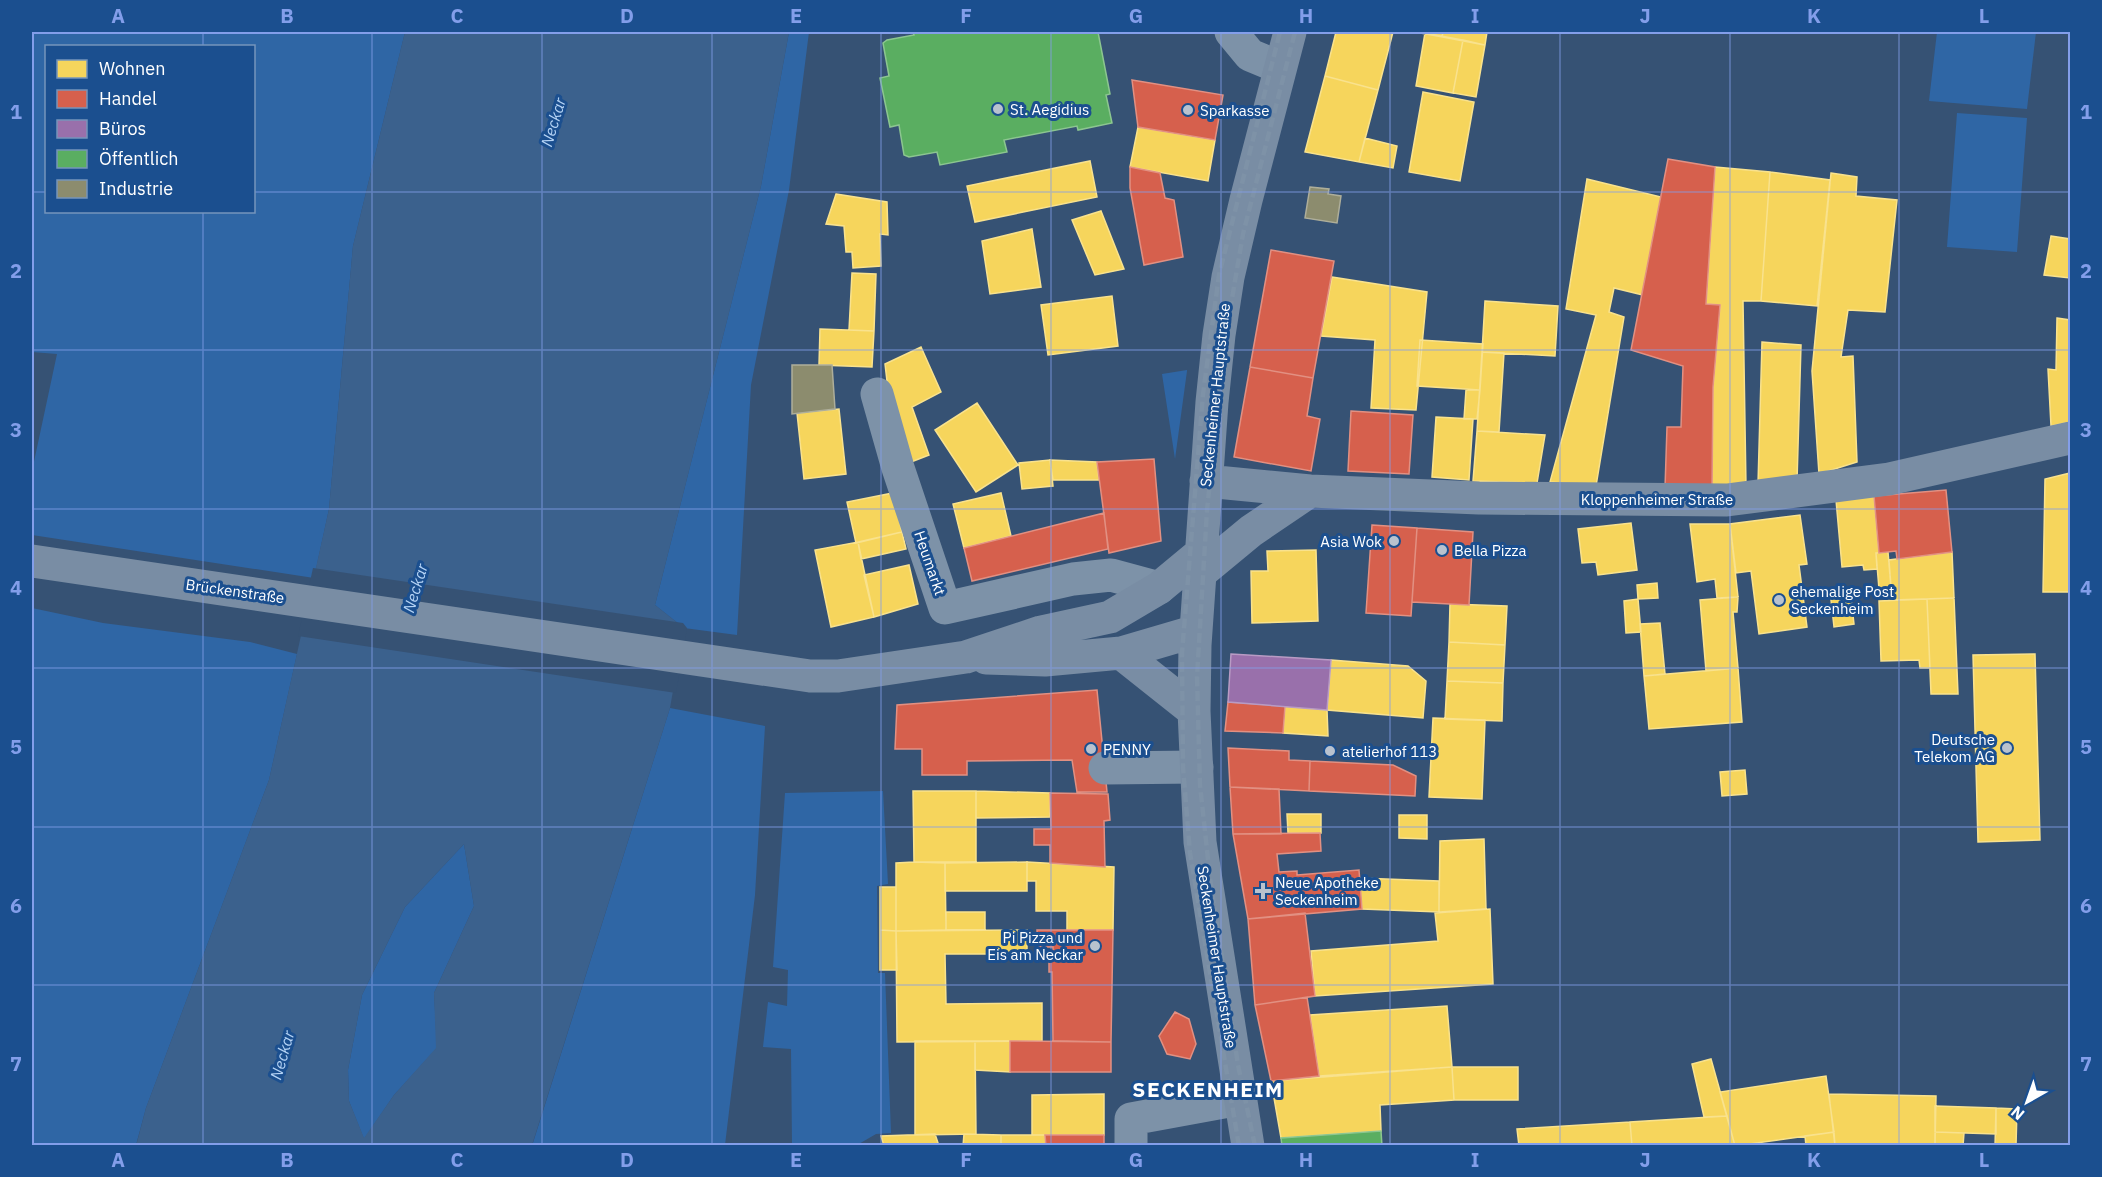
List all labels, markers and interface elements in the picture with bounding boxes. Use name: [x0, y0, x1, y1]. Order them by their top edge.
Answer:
text: A: [111, 2, 125, 29]
text: B: [280, 2, 294, 29]
text: C: [450, 2, 464, 29]
text: D: [620, 2, 634, 29]
text: E: [790, 2, 802, 29]
text: F: [960, 2, 972, 29]
text: G: [1129, 2, 1143, 29]
text: H: [1299, 2, 1313, 29]
text: I: [1471, 2, 1479, 29]
text: J: [1639, 2, 1651, 29]
text: K: [1807, 2, 1821, 29]
text: L: [1979, 2, 1989, 29]
legend: [45, 45, 255, 213]
text: Wohnen: [99, 57, 165, 80]
text: Handel: [99, 87, 157, 110]
water label: Neckar: [536, 94, 570, 149]
text: 1: [10, 98, 22, 125]
text: 1: [2080, 98, 2092, 125]
place label: St. Aegidius: [1010, 100, 1089, 119]
place label: Sparkasse: [1200, 101, 1270, 120]
marker: St. Aegidius: [991, 102, 1005, 116]
marker: Sparkasse: [1181, 103, 1195, 117]
text: Büros: [99, 117, 146, 140]
text: Öffentlich: [99, 147, 178, 170]
text: Industrie: [99, 177, 173, 200]
text: 2: [10, 257, 22, 284]
text: 2: [2080, 257, 2092, 284]
street label: Seckenheimer Hauptstraße: [1196, 302, 1234, 488]
text: 3: [10, 416, 22, 443]
text: 3: [2080, 416, 2092, 443]
street label: Kloppenheimer Straße: [1581, 490, 1733, 509]
street label: Heumarkt: [910, 528, 950, 598]
place label: Asia Wok: [1320, 532, 1382, 551]
marker: Asia Wok: [1387, 534, 1401, 548]
place label: Bella Pizza: [1454, 541, 1526, 560]
marker: Bella Pizza: [1435, 543, 1449, 557]
water label: Neckar: [398, 560, 432, 615]
text: 4: [10, 574, 22, 601]
text: 4: [2080, 574, 2092, 601]
street label: Brückenstraße: [184, 575, 286, 607]
place label: ehemalige Post Seckenheim: [1791, 582, 1894, 618]
marker: ehemalige Post Seckenheim: [1772, 593, 1786, 607]
place label: Deutsche Telekom AG: [1914, 730, 1995, 766]
text: 5: [10, 733, 22, 760]
text: 5: [2080, 733, 2092, 760]
place label: PENNY: [1103, 740, 1151, 759]
marker: Deutsche Telekom AG: [2000, 741, 2014, 755]
marker: PENNY: [1084, 742, 1098, 756]
place label: atelierhof 113: [1342, 742, 1437, 761]
marker: atelierhof 113: [1323, 744, 1337, 758]
street label: Seckenheimer Hauptstraße: [1193, 864, 1241, 1050]
place label: Neue Apotheke Seckenheim: [1275, 873, 1379, 909]
marker: Neue Apotheke Seckenheim: [1256, 884, 1270, 898]
text: 6: [10, 892, 22, 919]
text: 6: [2080, 892, 2092, 919]
place label: Pi Pizza und Eis am Neckar: [987, 928, 1083, 964]
marker: Pi Pizza und Eis am Neckar: [1088, 939, 1102, 953]
water label: Neckar: [265, 1027, 299, 1082]
text: 7: [10, 1050, 22, 1077]
text: 7: [2080, 1050, 2092, 1077]
north arrow: [1997, 1072, 2057, 1132]
district label: SECKENHEIM: [1132, 1075, 1284, 1103]
text: N: [2006, 1102, 2028, 1125]
text: A: [111, 1146, 125, 1173]
text: B: [280, 1146, 294, 1173]
text: C: [450, 1146, 464, 1173]
text: D: [620, 1146, 634, 1173]
text: E: [790, 1146, 802, 1173]
text: F: [960, 1146, 972, 1173]
text: G: [1129, 1146, 1143, 1173]
text: H: [1299, 1146, 1313, 1173]
text: I: [1471, 1146, 1479, 1173]
text: J: [1639, 1146, 1651, 1173]
text: K: [1807, 1146, 1821, 1173]
text: L: [1979, 1146, 1989, 1173]

